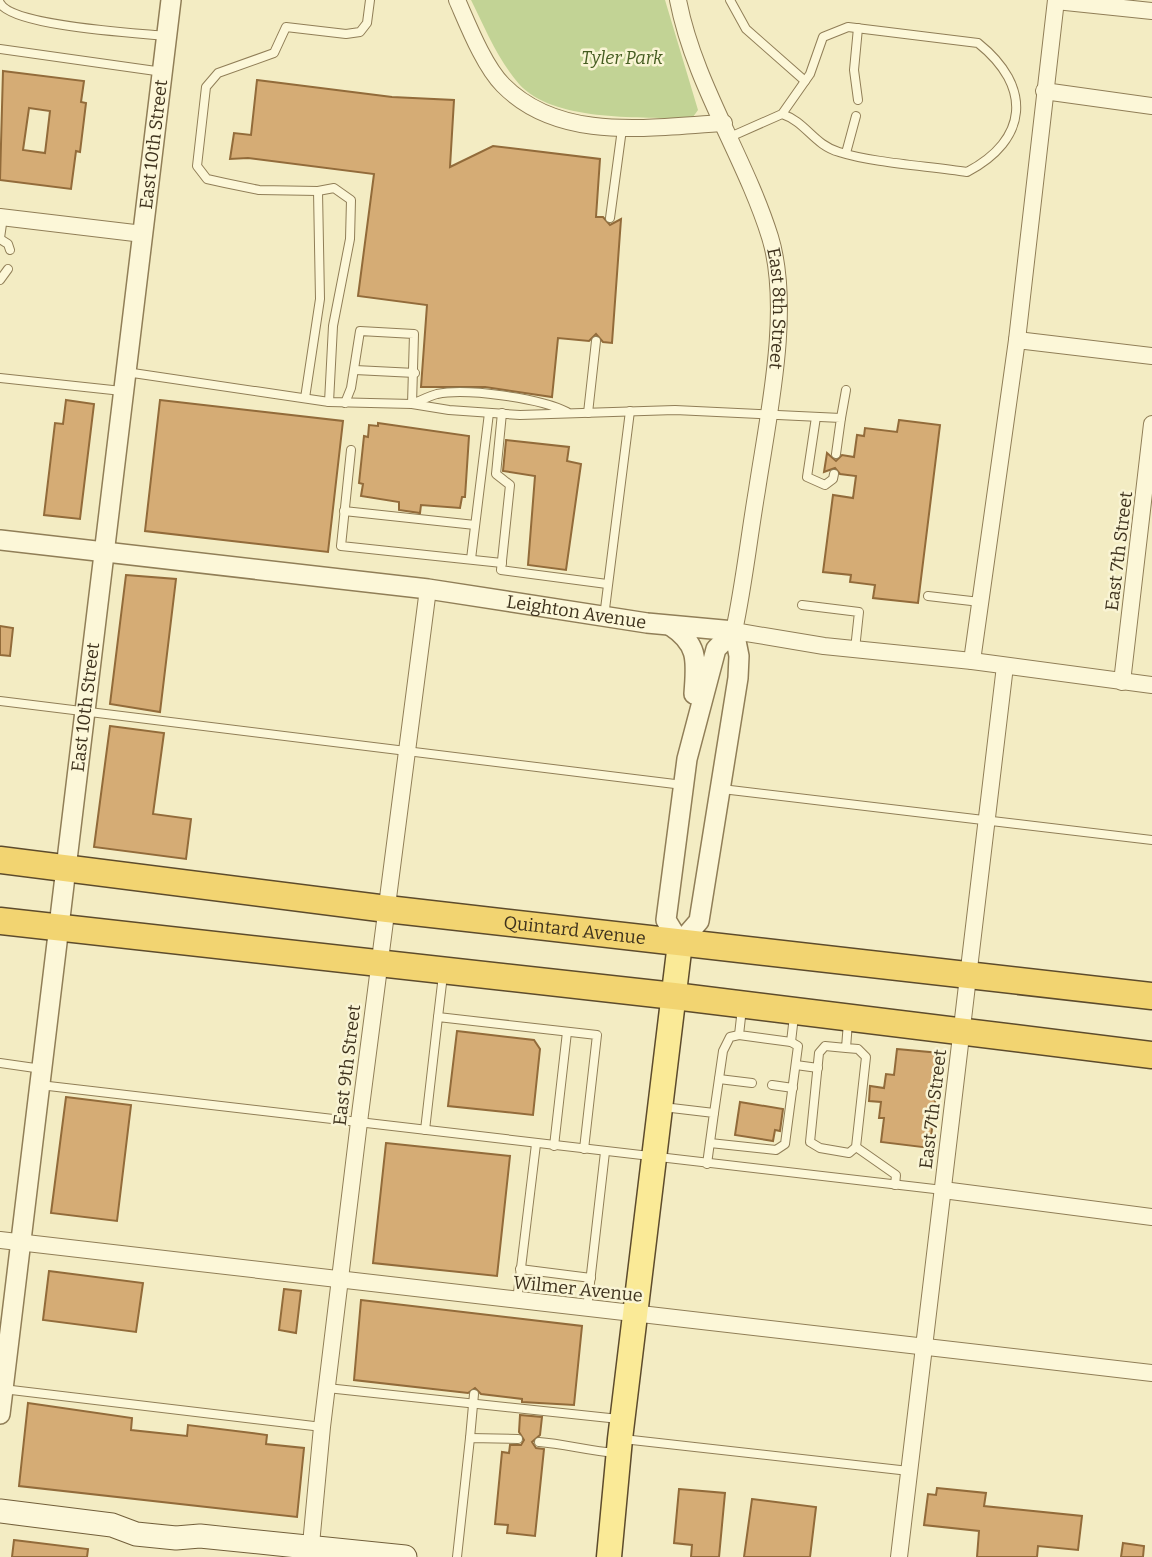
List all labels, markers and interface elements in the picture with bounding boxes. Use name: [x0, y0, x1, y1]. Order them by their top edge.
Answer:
park label: Tyler Park: [581, 47, 663, 69]
street label: East 10th Street: [135, 78, 172, 210]
street label: East 8th Street: [762, 246, 790, 371]
street label: East 7th Street: [1101, 489, 1137, 612]
street label: Leighton Avenue: [505, 590, 648, 634]
street label: East 10th Street: [67, 641, 104, 773]
street label: Quintard Avenue: [503, 911, 647, 949]
street label: East 9th Street: [329, 1003, 365, 1127]
street label: East 7th Street: [915, 1047, 951, 1170]
street label: Wilmer Avenue: [512, 1271, 644, 1307]

